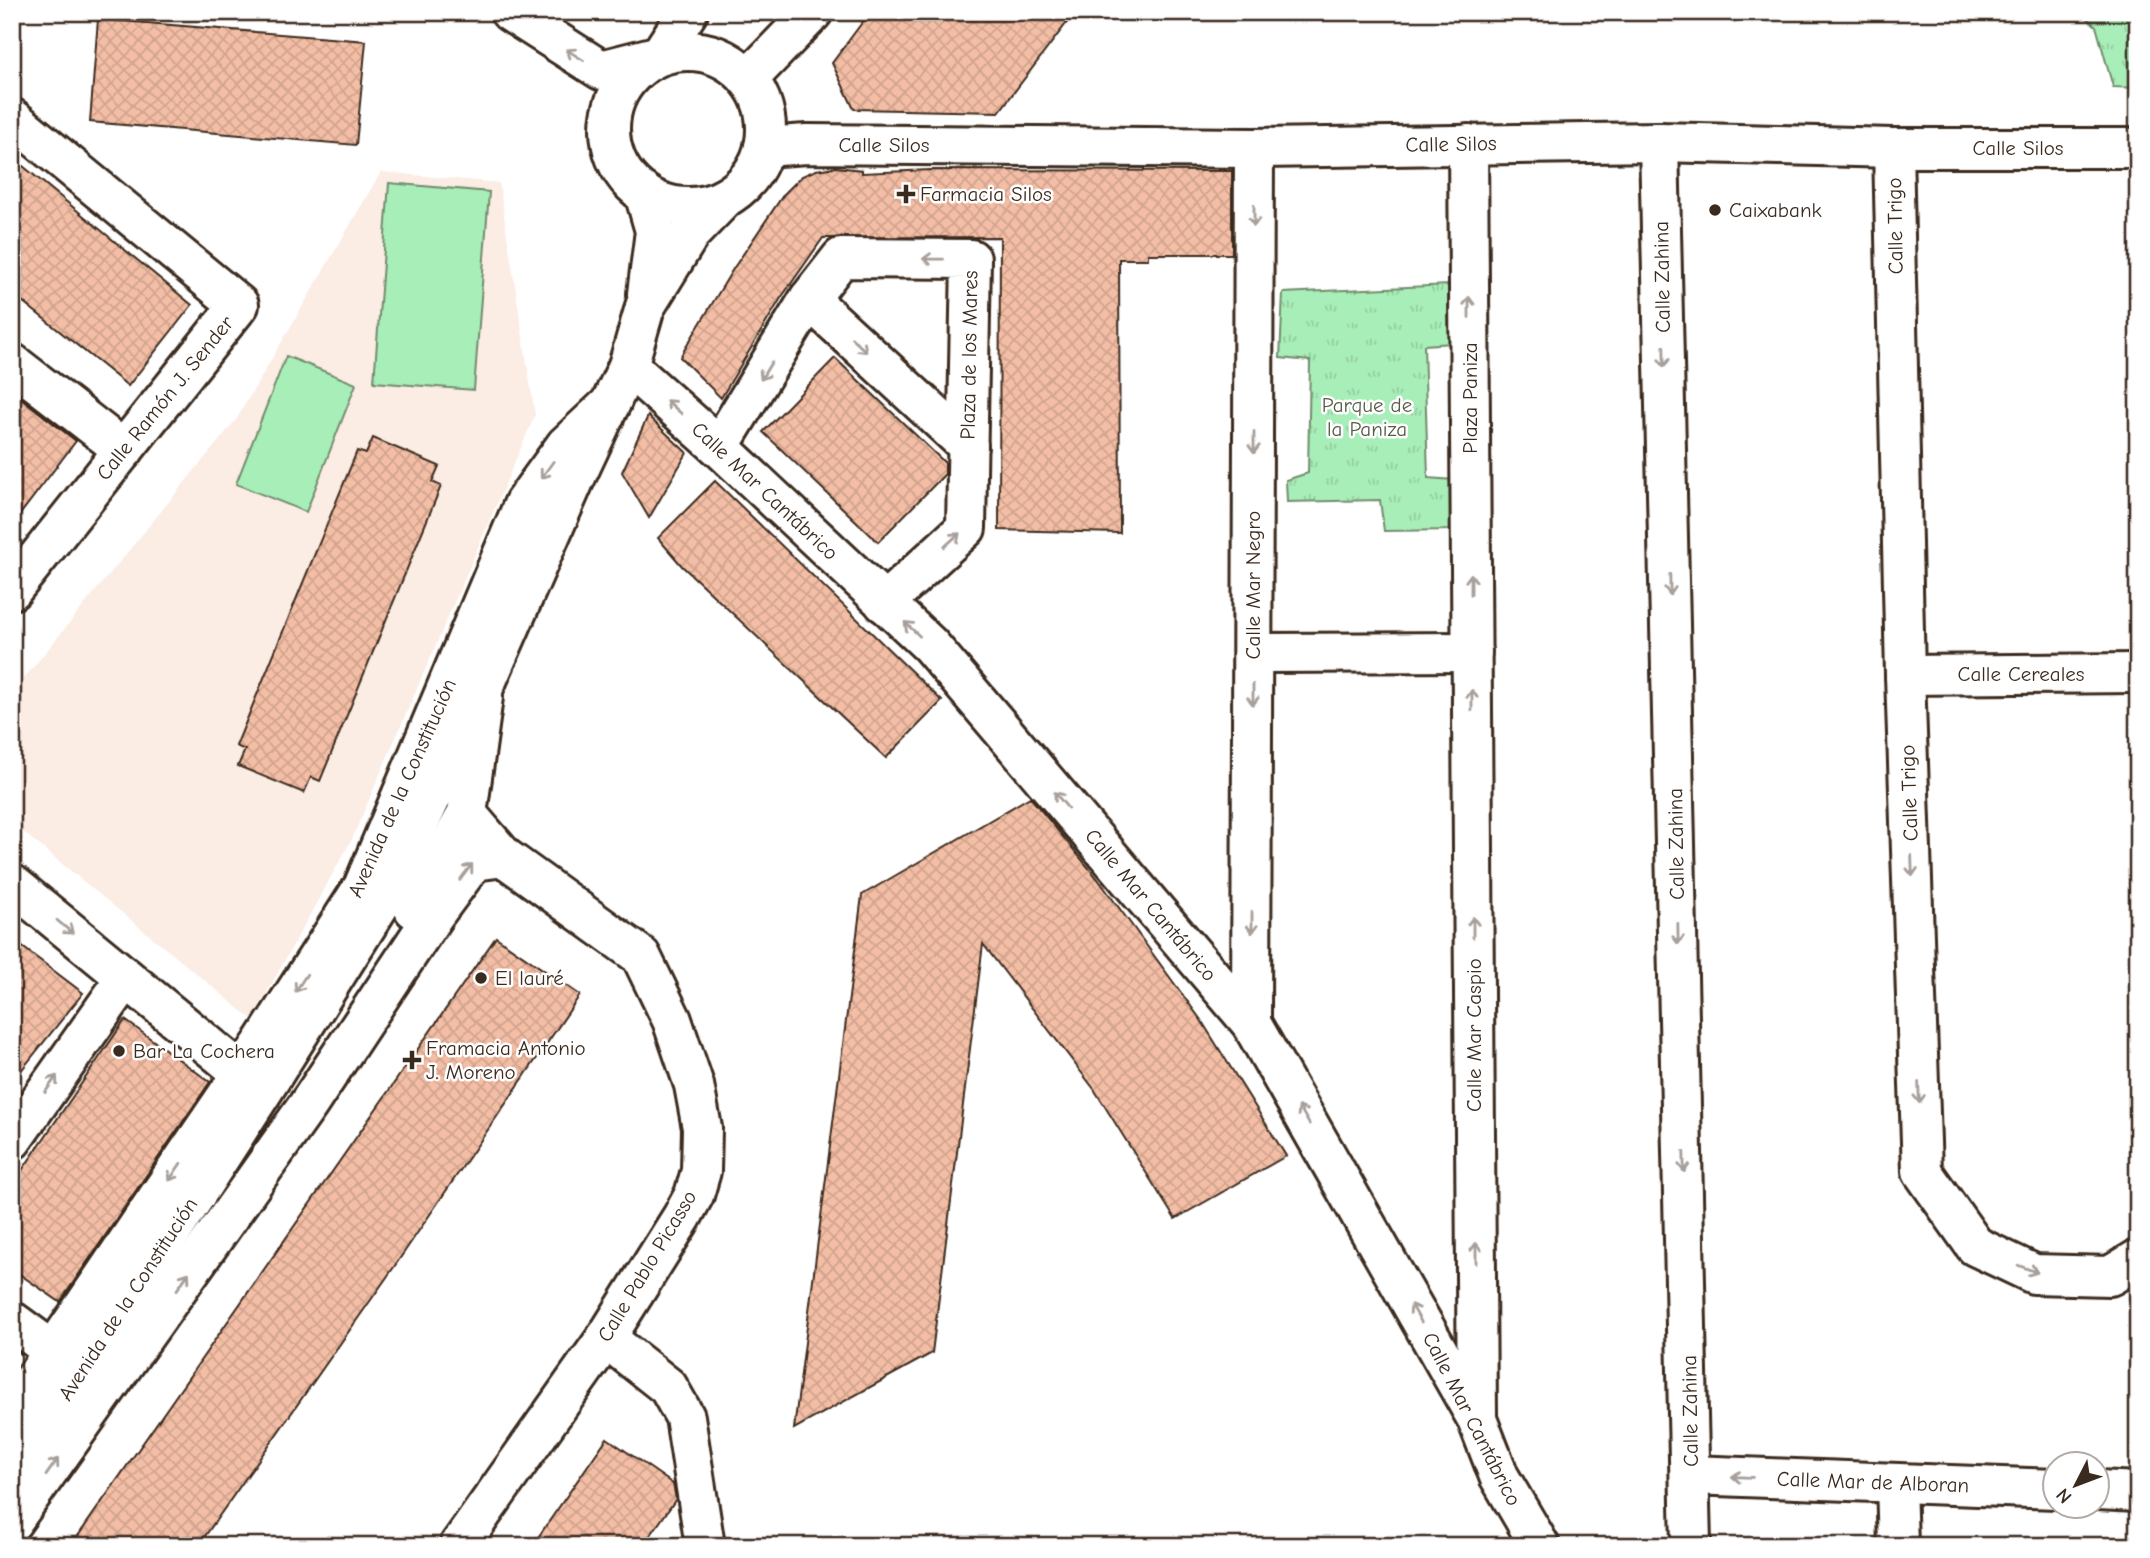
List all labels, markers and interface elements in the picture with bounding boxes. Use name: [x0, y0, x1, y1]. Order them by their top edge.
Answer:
one-way arrow: [566, 47, 586, 61]
street label: Calle Silos: [1405, 131, 1497, 157]
street label: Calle Silos: [838, 133, 930, 157]
street label: Calle Silos: [1972, 136, 2064, 160]
street label: Calle Trigo: [1882, 177, 1908, 275]
place label: Farmacia Silos: [920, 182, 1052, 206]
marker: Farmacia Silos: [898, 186, 914, 202]
place label: Caixabank: [1729, 198, 1822, 222]
marker: Caixabank: [1707, 202, 1723, 218]
one-way arrow: [1247, 204, 1261, 227]
street label: Calle Zahina: [1649, 221, 1675, 333]
one-way arrow: [921, 252, 944, 266]
street label: Plaza de los Mares: [956, 270, 982, 440]
one-way arrow: [1462, 296, 1476, 319]
street label: Calle Ramón J. Sender: [91, 311, 239, 485]
one-way arrow: [850, 337, 867, 354]
street label: Plaza Paniza: [1458, 342, 1482, 454]
one-way arrow: [1657, 345, 1671, 368]
one-way arrow: [758, 360, 772, 380]
park label: Parque de la Paniza: [1322, 393, 1412, 441]
one-way arrow: [665, 399, 683, 415]
street label: Calle Mar Cantábrico: [687, 417, 843, 565]
one-way arrow: [1247, 432, 1261, 455]
one-way arrow: [540, 460, 555, 479]
street label: Calle Mar Negro: [1241, 511, 1265, 659]
one-way arrow: [943, 532, 961, 548]
one-way arrow: [1464, 572, 1478, 595]
one-way arrow: [1663, 573, 1676, 596]
one-way arrow: [904, 620, 921, 637]
street label: Calle Cereales: [1957, 662, 2085, 686]
street label: Avenida de la Constitución: [343, 675, 461, 901]
one-way arrow: [1246, 683, 1260, 706]
one-way arrow: [1465, 688, 1479, 711]
street label: Calle Trigo: [1895, 744, 1923, 842]
street label: Calle Zahina: [1663, 788, 1689, 900]
one-way arrow: [1053, 791, 1069, 809]
street label: Calle Mar Cantábrico: [1080, 824, 1222, 986]
one-way arrow: [1905, 854, 1918, 877]
one-way arrow: [458, 863, 473, 882]
one-way arrow: [1245, 911, 1259, 934]
one-way arrow: [1467, 916, 1480, 939]
one-way arrow: [55, 920, 73, 935]
one-way arrow: [1671, 923, 1685, 946]
street label: Calle Mar Caspio: [1462, 958, 1486, 1112]
place label: El lauré: [495, 966, 564, 990]
marker: El lauré: [473, 970, 489, 986]
one-way arrow: [294, 972, 308, 992]
place label: Framacia Antonio J. Moreno: [426, 1036, 586, 1084]
place label: Bar La Cochera: [133, 1039, 275, 1063]
marker: Bar La Cochera: [111, 1043, 127, 1059]
marker: Framacia Antonio J. Moreno: [404, 1052, 420, 1068]
one-way arrow: [44, 1075, 58, 1094]
one-way arrow: [1913, 1081, 1926, 1104]
one-way arrow: [1297, 1105, 1310, 1126]
one-way arrow: [1677, 1150, 1690, 1173]
one-way arrow: [168, 1161, 182, 1181]
street label: Calle Pablo Picasso: [592, 1186, 702, 1346]
street label: Avenida de la Constitución: [53, 1193, 203, 1405]
one-way arrow: [1469, 1241, 1483, 1264]
one-way arrow: [2016, 1264, 2038, 1277]
one-way arrow: [176, 1272, 190, 1291]
one-way arrow: [1409, 1303, 1423, 1323]
street label: Calle Mar Cantábrico: [1418, 1328, 1526, 1510]
street label: Calle Zahina: [1677, 1355, 1703, 1467]
north arrow: [2042, 1450, 2112, 1520]
one-way arrow: [45, 1458, 59, 1477]
street label: Calle Mar de Alboran: [1776, 1467, 1970, 1497]
one-way arrow: [1731, 1471, 1754, 1484]
text: N: [2052, 1484, 2076, 1508]

